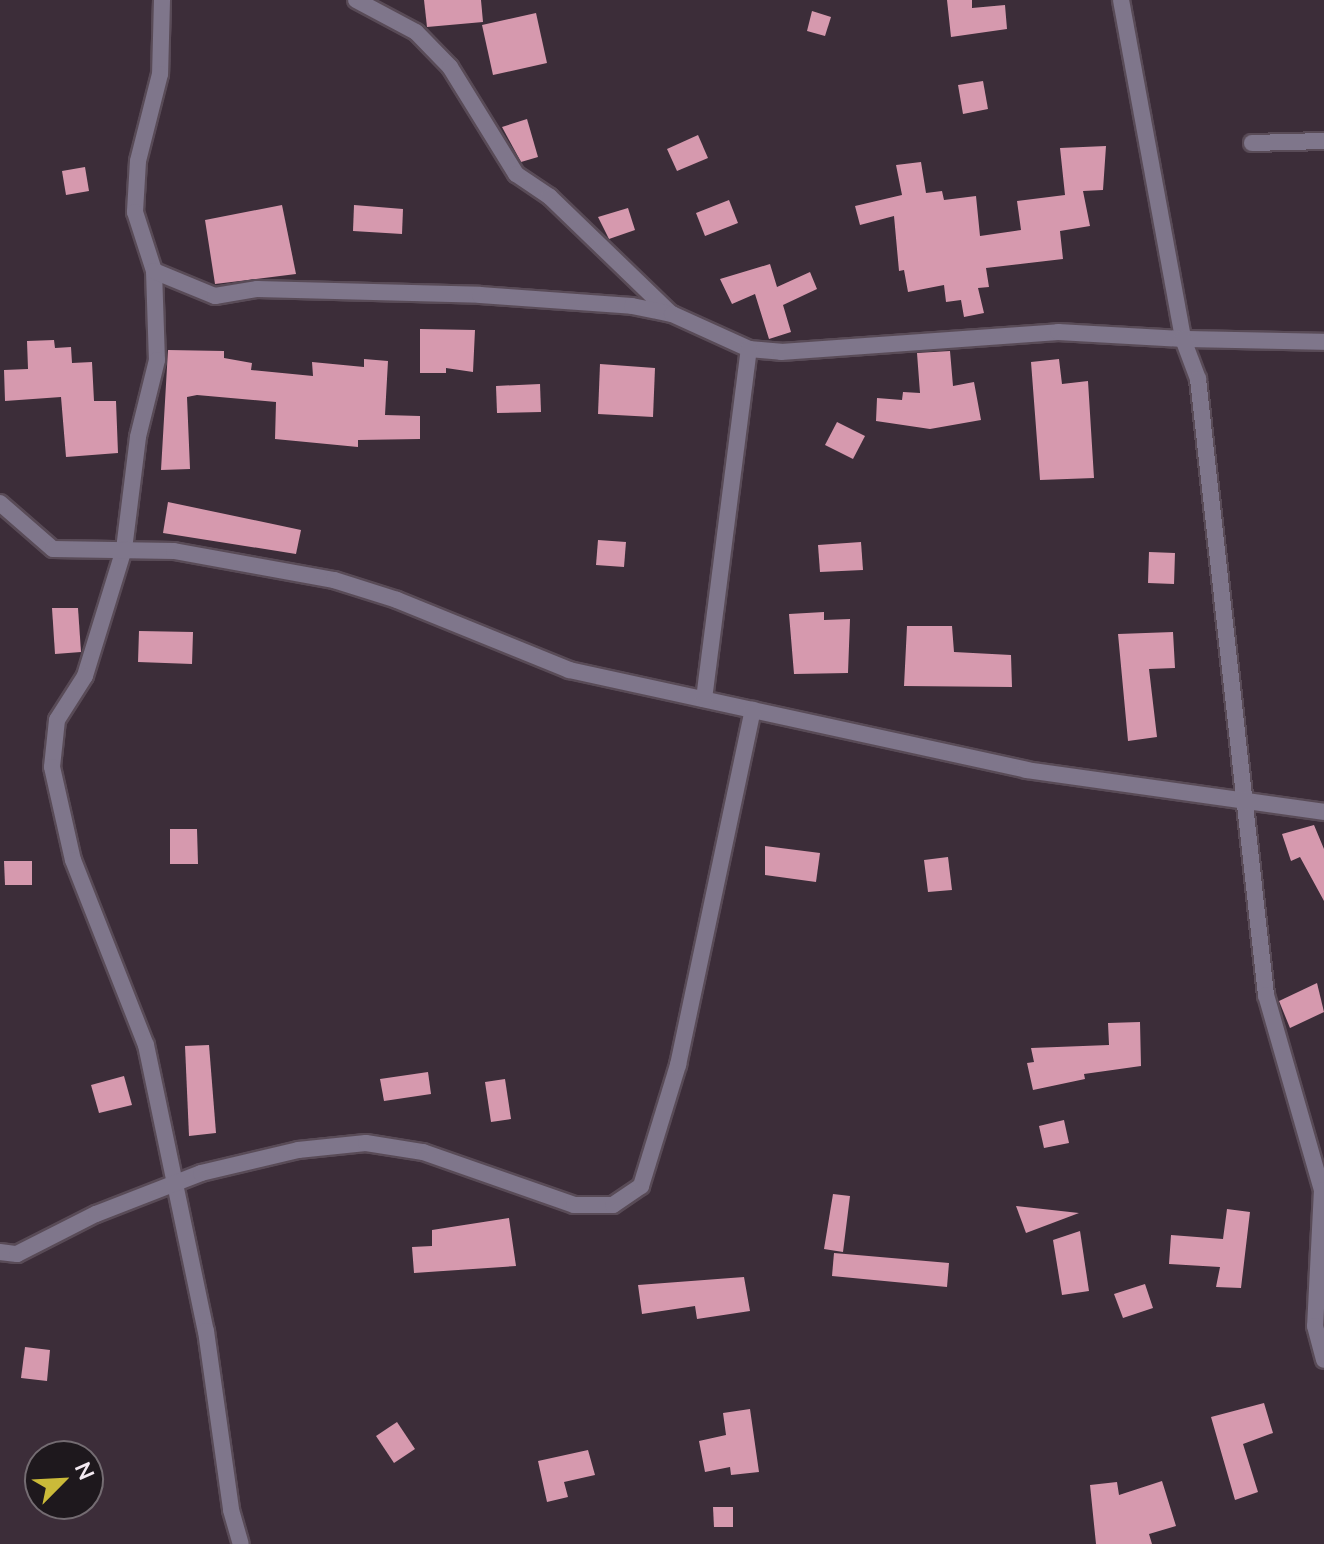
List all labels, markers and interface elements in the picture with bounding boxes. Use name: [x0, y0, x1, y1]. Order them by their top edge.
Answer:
north arrow: [24, 1440, 104, 1520]
text: N: [67, 1457, 101, 1485]

